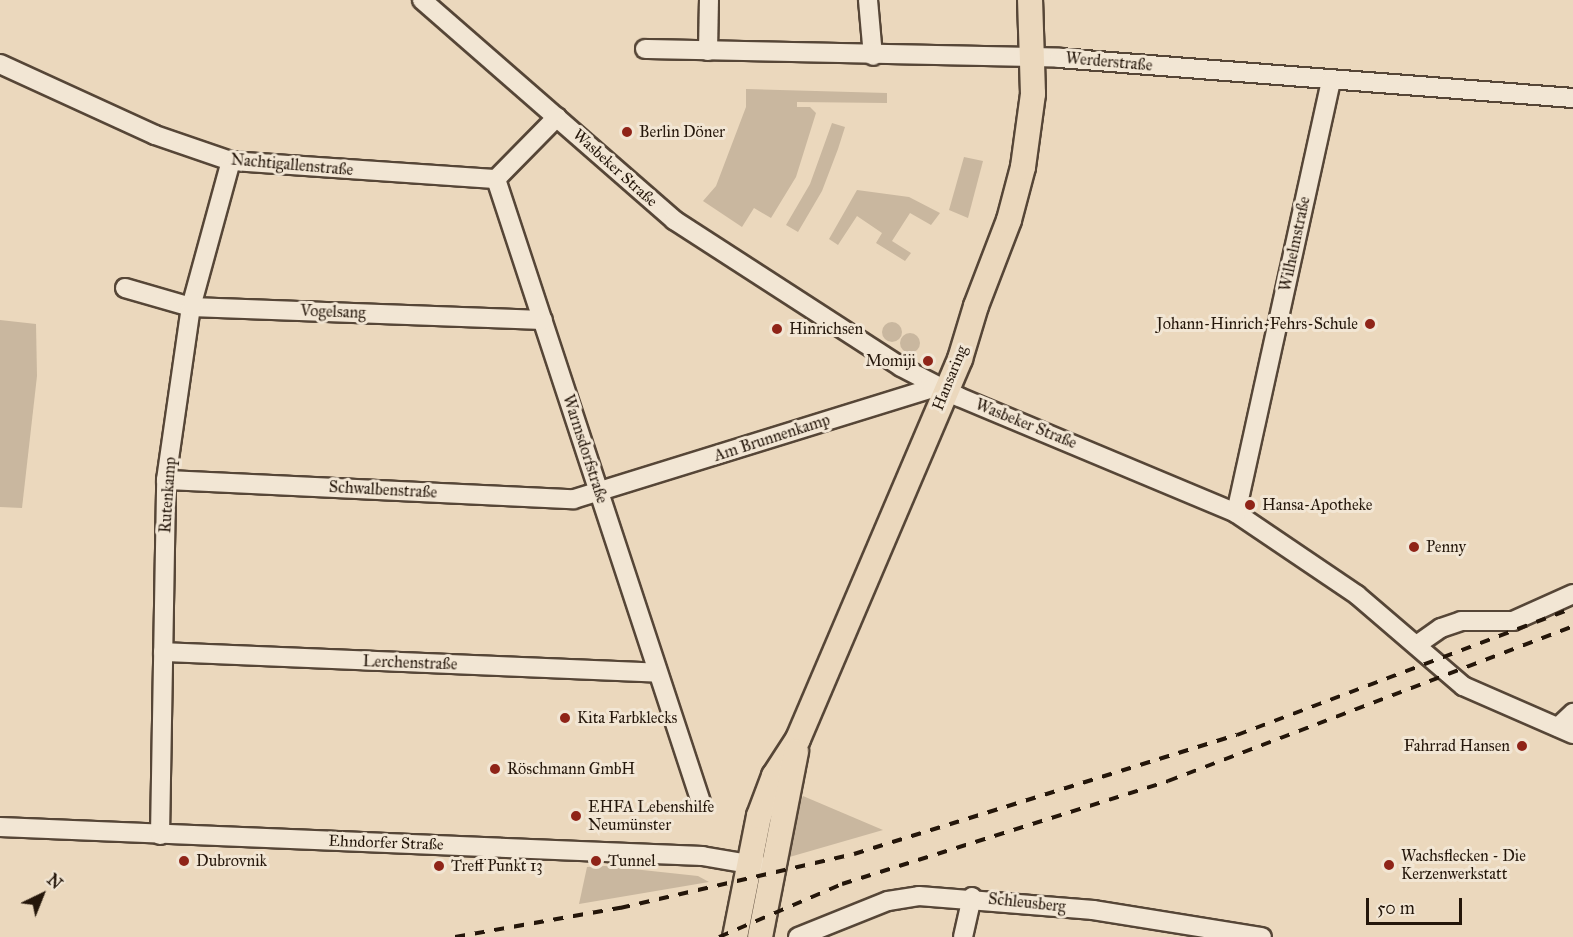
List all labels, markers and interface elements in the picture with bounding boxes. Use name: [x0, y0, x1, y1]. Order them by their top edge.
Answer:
street label: Werderstraße: [1065, 49, 1153, 75]
place label: Berlin Döner: [639, 122, 725, 142]
street label: Wasbeker Straße: [569, 125, 661, 211]
marker: Berlin Döner: [620, 125, 634, 139]
street label: Nachtigallenstraße: [230, 150, 354, 180]
street label: Wilhelmstraße: [1276, 195, 1314, 293]
street label: Vogelsang: [300, 301, 366, 323]
place label: Johann-Hinrich-Fehrs-Schule: [1157, 314, 1358, 334]
marker: Johann-Hinrich-Fehrs-Schule: [1363, 317, 1377, 331]
place label: Hinrichsen: [789, 319, 863, 339]
marker: Hinrichsen: [770, 322, 784, 336]
street label: Hansaring: [928, 343, 972, 413]
place label: Momiji: [865, 351, 916, 371]
marker: Momiji: [921, 354, 935, 368]
street label: Warmsdorfstraße: [558, 392, 612, 506]
street label: Wasbeker Straße: [973, 395, 1079, 453]
street label: Am Brunnenkamp: [711, 410, 833, 466]
street label: Rutenkamp: [156, 456, 180, 534]
street label: Schwalbenstraße: [328, 478, 438, 502]
place label: Hansa-Apotheke: [1262, 495, 1372, 515]
marker: Hansa-Apotheke: [1243, 498, 1257, 512]
place label: Penny: [1426, 537, 1466, 557]
marker: Penny: [1407, 540, 1421, 554]
street label: Lerchenstraße: [362, 652, 458, 674]
place label: Kita Farbklecks: [577, 708, 677, 728]
marker: Kita Farbklecks: [558, 711, 572, 725]
place label: Fahrrad Hansen: [1404, 736, 1510, 756]
marker: Fahrrad Hansen: [1515, 739, 1529, 753]
place label: Röschmann GmbH: [507, 759, 635, 779]
marker: Röschmann GmbH: [488, 762, 502, 776]
place label: EHFA Lebenshilfe Neumünster: [588, 797, 714, 835]
marker: EHFA Lebenshilfe Neumünster: [569, 809, 583, 823]
street label: Ehndorfer Straße: [328, 831, 444, 855]
place label: Wachsflecken - Die Kerzenwerkstatt: [1401, 846, 1526, 884]
place label: Dubrovnik: [196, 851, 267, 871]
place label: Tunnel: [608, 851, 656, 871]
marker: Dubrovnik: [177, 854, 191, 868]
marker: Tunnel: [589, 854, 603, 868]
place label: Treff Punkt 13: [451, 856, 543, 876]
marker: Wachsflecken - Die Kerzenwerkstatt: [1382, 858, 1396, 872]
marker: Treff Punkt 13: [432, 859, 446, 873]
north arrow: [12, 865, 72, 925]
text: N: [43, 870, 66, 893]
scale bar: [1369, 886, 1465, 924]
street label: Schleusberg: [987, 889, 1067, 917]
text: 50 m: [1377, 897, 1415, 919]

